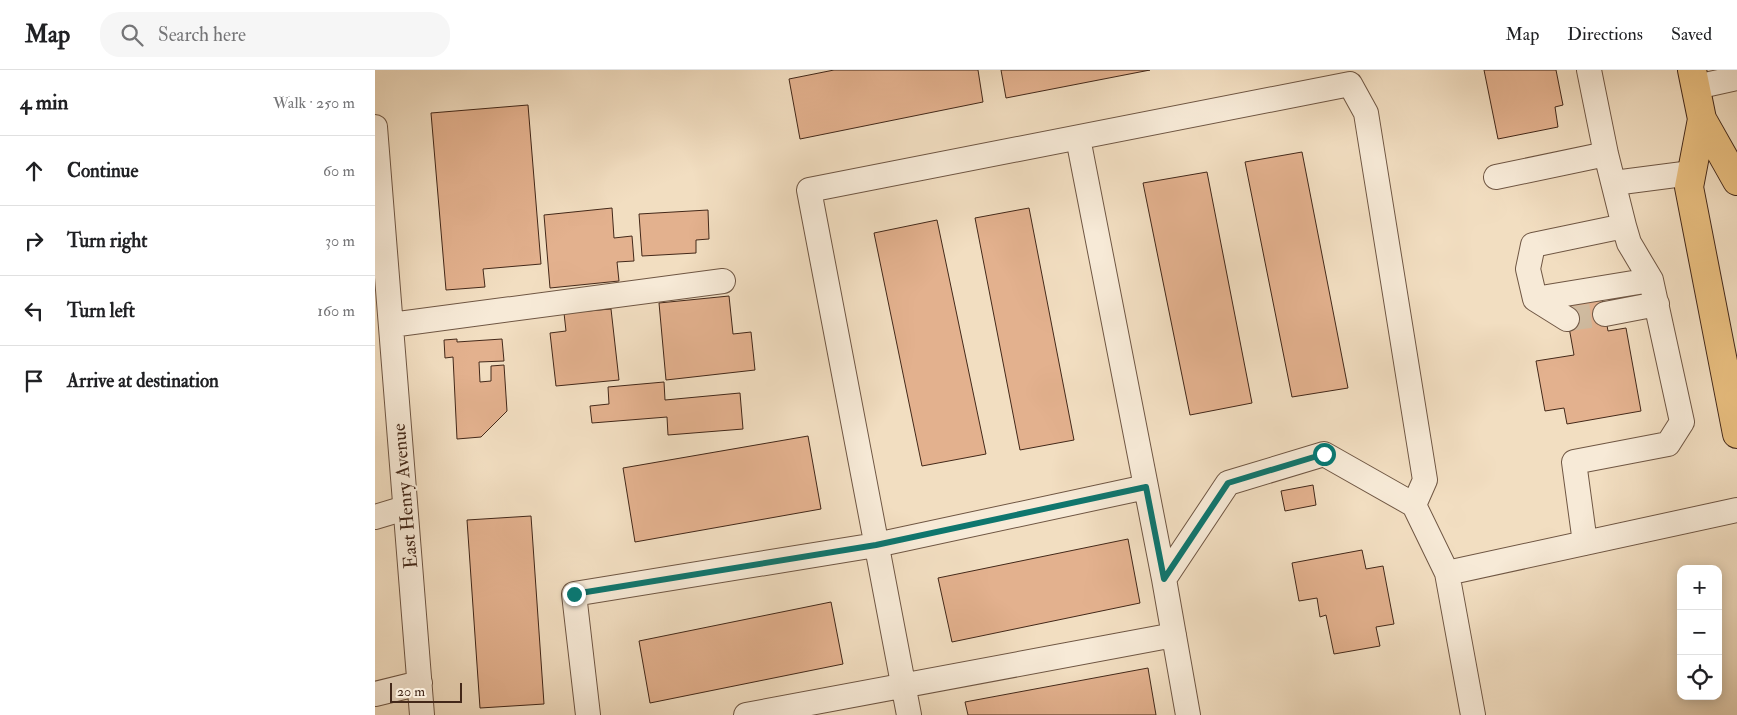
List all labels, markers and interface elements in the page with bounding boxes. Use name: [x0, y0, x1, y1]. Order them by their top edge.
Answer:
search box: [100, 12, 450, 57]
text: Map: [25, 19, 70, 50]
icon: search: [118, 21, 146, 49]
text: Search here: [158, 23, 246, 47]
text: Map: [1506, 23, 1539, 46]
text: Directions: [1567, 23, 1643, 46]
text: Saved: [1671, 23, 1712, 46]
text: 4 min: [20, 89, 68, 116]
text: Walk · 250 m: [273, 93, 355, 113]
icon: ahead: [20, 157, 48, 185]
text: Continue: [67, 159, 138, 183]
text: 60 m: [323, 161, 355, 181]
icon: right: [20, 227, 48, 255]
text: Turn right: [67, 229, 147, 253]
text: 30 m: [325, 231, 355, 251]
icon: left: [20, 297, 48, 325]
text: Turn left: [67, 299, 135, 323]
text: 160 m: [317, 301, 355, 321]
icon: arrive: [20, 367, 48, 395]
text: Arrive at destination: [67, 369, 219, 393]
street label: East Henry Avenue: [387, 422, 423, 570]
route start: [1313, 443, 1336, 466]
map controls: [1677, 565, 1722, 700]
button: +: [1677, 565, 1722, 610]
route end: [563, 583, 586, 606]
button: −: [1677, 610, 1722, 655]
button: locate: [1677, 655, 1722, 700]
scale bar: [390, 680, 463, 703]
text: 20 m: [397, 683, 425, 700]

